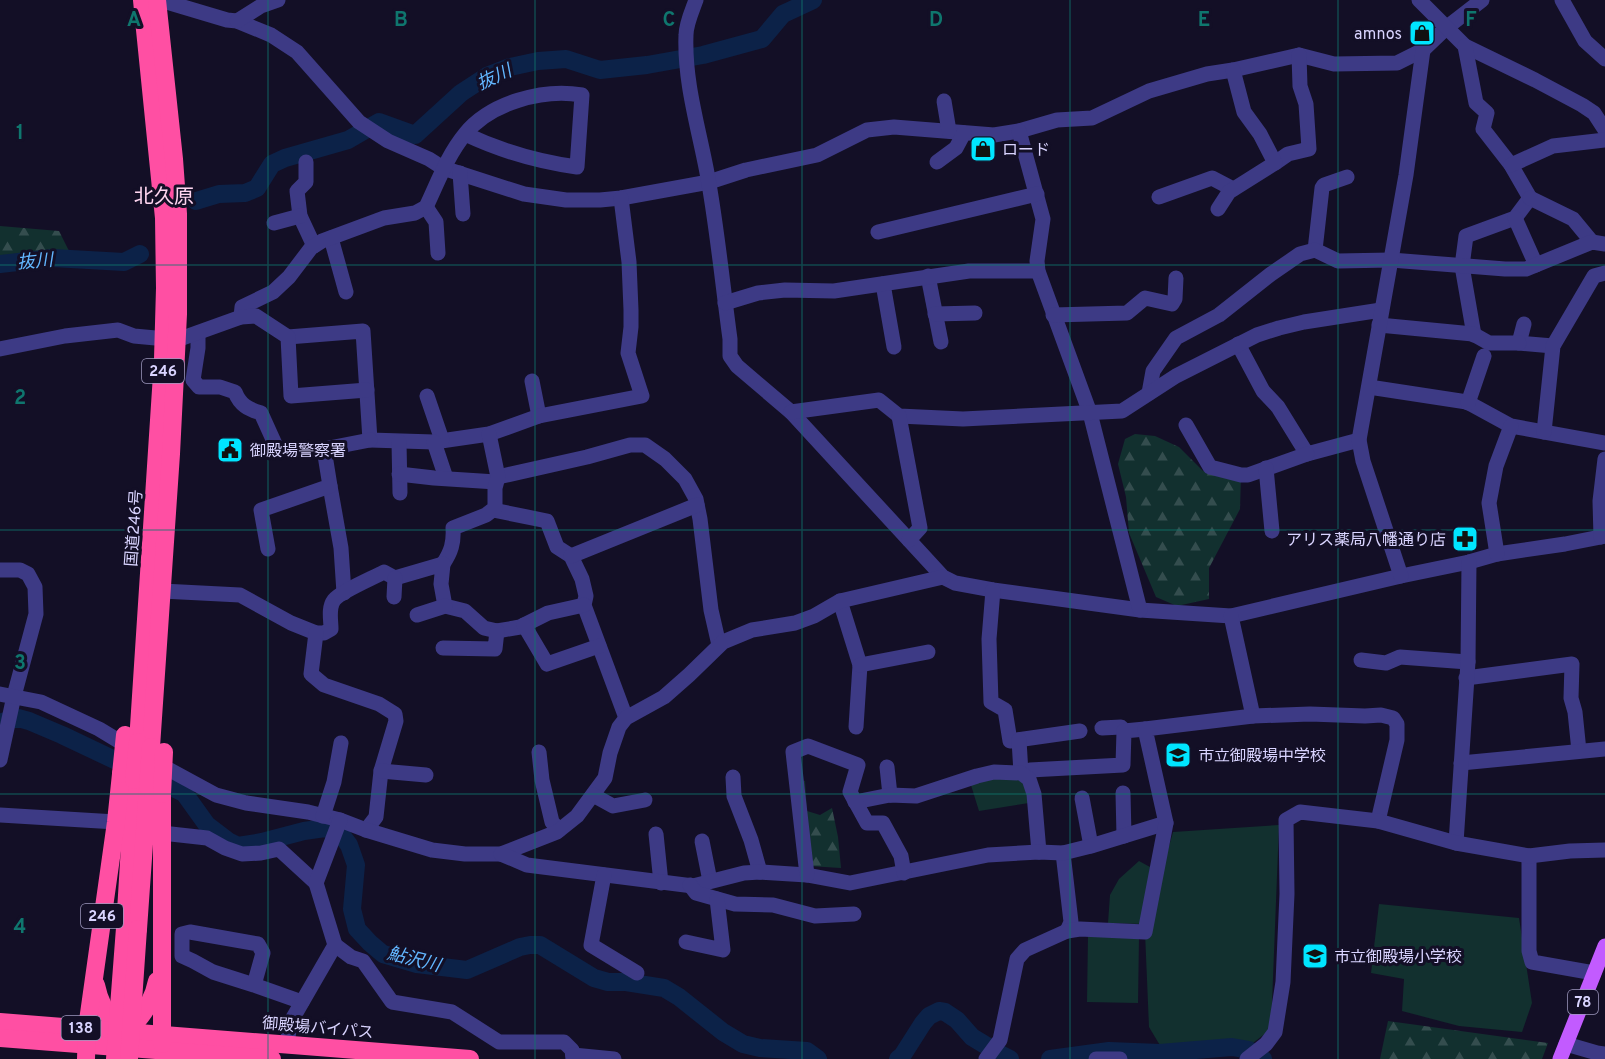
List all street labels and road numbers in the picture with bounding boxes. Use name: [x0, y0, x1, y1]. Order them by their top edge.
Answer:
road number: 246: [142, 359, 184, 383]
street label: 国道246号: [122, 489, 148, 567]
road number: 246: [81, 904, 123, 928]
road number: 78: [1568, 990, 1598, 1014]
street label: 御殿場バイパス: [261, 1014, 374, 1044]
road number: 138: [62, 1016, 100, 1040]

